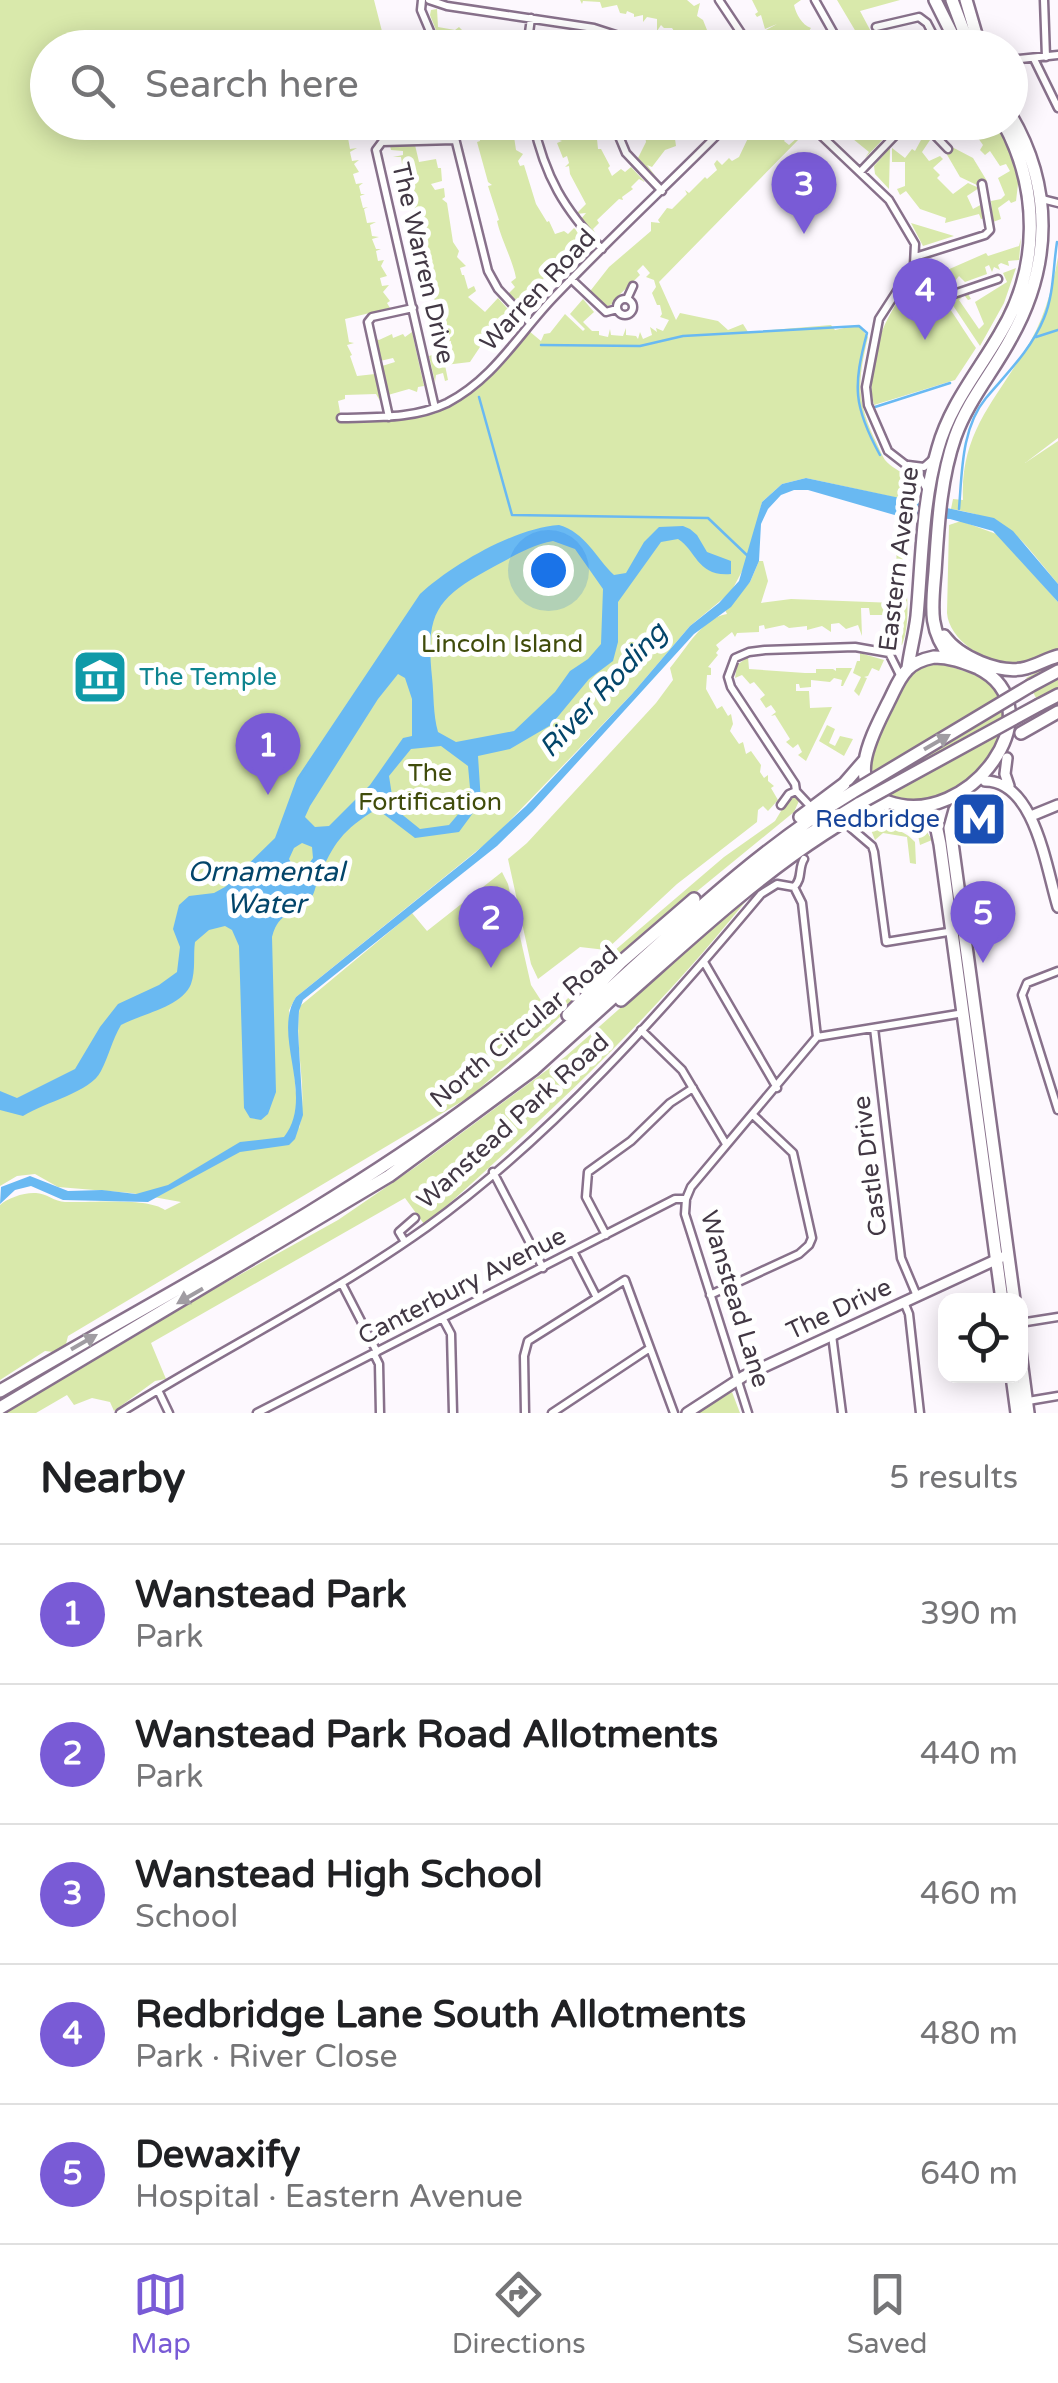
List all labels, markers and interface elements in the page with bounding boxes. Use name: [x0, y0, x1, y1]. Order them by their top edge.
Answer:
search box: [30, 30, 1028, 140]
icon: search: [65, 58, 120, 113]
text: Search here: [145, 62, 359, 108]
pin: 3: [772, 152, 836, 234]
street label: The Warren Drive: [385, 160, 461, 366]
street label: Warren Road: [474, 223, 602, 357]
pin: 4: [892, 258, 958, 340]
street label: Eastern Avenue: [873, 465, 925, 653]
your location: [523, 545, 574, 596]
water label: River Roding: [532, 615, 675, 764]
park label: Lincoln Island: [421, 629, 583, 659]
museum icon: The Temple: [70, 647, 130, 707]
place label: The Temple: [139, 662, 277, 692]
pin: 1: [236, 712, 300, 795]
one-way arrow: [923, 734, 951, 751]
park label: The Fortification: [358, 758, 502, 817]
metro station icon: Redbridge: [949, 789, 1009, 849]
place label: Redbridge: [815, 804, 940, 834]
water label: Ornamental Water: [187, 855, 348, 921]
pin: 5: [950, 880, 1016, 963]
pin: 2: [458, 886, 524, 968]
street label: North Circular Road: [424, 940, 624, 1114]
street label: Wanstead Park Road: [411, 1027, 615, 1215]
street label: Castle Drive: [847, 1094, 893, 1238]
street label: Wanstead Lane: [694, 1207, 776, 1391]
street label: Canterbury Avenue: [353, 1221, 571, 1351]
street label: The Drive: [782, 1272, 896, 1346]
one-way arrow: [176, 1287, 204, 1304]
map controls: [938, 1293, 1028, 1383]
button: locate: [938, 1293, 1028, 1383]
one-way arrow: [70, 1334, 98, 1351]
text: Nearby: [40, 1453, 185, 1504]
text: 5 results: [889, 1459, 1018, 1497]
text: Wanstead Park: [135, 1572, 407, 1618]
text: 1: [62, 1595, 83, 1633]
text: 390 m: [920, 1595, 1018, 1633]
text: Park: [135, 1618, 203, 1656]
text: Wanstead Park Road Allotments: [135, 1712, 718, 1758]
text: 2: [62, 1735, 83, 1773]
text: 440 m: [920, 1735, 1018, 1773]
text: Park: [135, 1758, 203, 1796]
text: Wanstead High School: [135, 1852, 543, 1898]
text: 3: [62, 1875, 83, 1913]
text: 460 m: [920, 1875, 1018, 1913]
text: School: [135, 1898, 238, 1936]
text: Redbridge Lane South Allotments: [135, 1992, 746, 2038]
text: 4: [62, 2015, 83, 2053]
text: 480 m: [920, 2015, 1018, 2053]
text: Park · River Close: [135, 2038, 398, 2076]
text: Dewaxify: [135, 2132, 300, 2178]
text: 5: [62, 2155, 83, 2193]
text: 640 m: [920, 2155, 1018, 2193]
text: Hospital · Eastern Avenue: [135, 2178, 523, 2216]
tab: Map: [130, 2267, 191, 2361]
tab: Directions: [452, 2267, 586, 2361]
tab: Saved: [847, 2267, 928, 2361]

